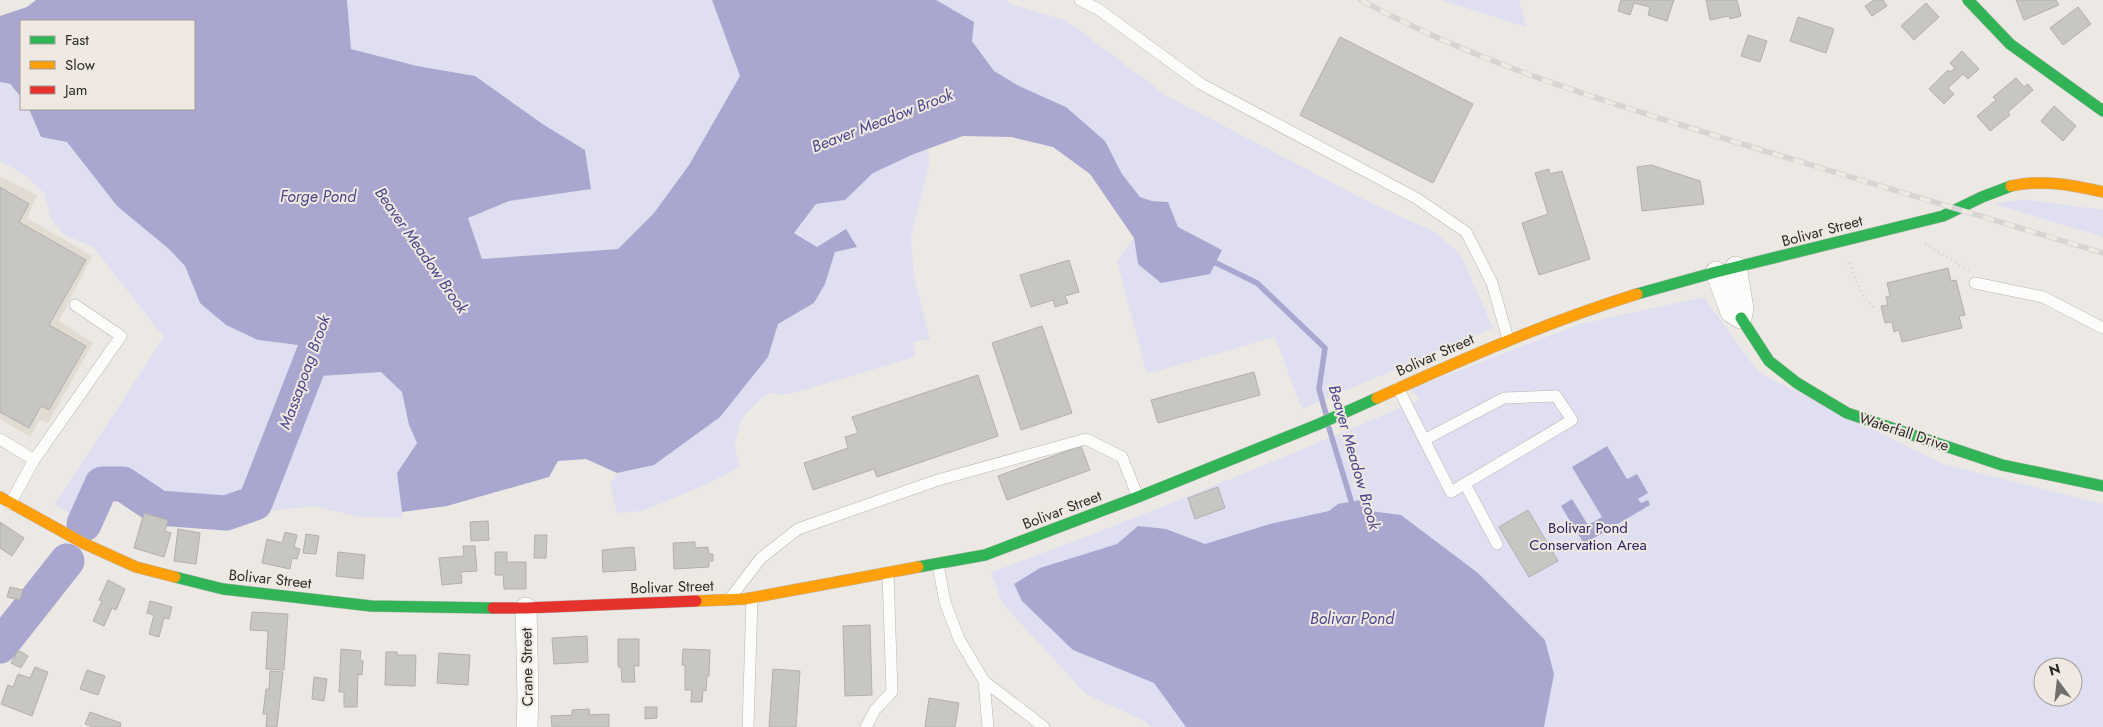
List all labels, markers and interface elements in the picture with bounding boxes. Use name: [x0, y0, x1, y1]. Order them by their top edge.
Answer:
legend: [20, 20, 195, 110]
text: Fast: [65, 29, 89, 51]
text: Slow: [65, 54, 96, 76]
text: Jam: [63, 79, 88, 101]
water label: Beaver Meadow Brook: [808, 83, 957, 158]
water label: Beaver Meadow Brook: [369, 182, 475, 319]
water label: Forge Pond: [280, 185, 357, 208]
street label: Bolivar Street: [1779, 210, 1865, 252]
water label: Massapoag Brook: [273, 311, 336, 433]
street label: Bolivar Street: [1393, 328, 1478, 382]
water label: Beaver Meadow Brook: [1323, 382, 1387, 533]
street label: Waterfall Drive: [1856, 407, 1952, 457]
street label: Bolivar Street: [1019, 485, 1105, 535]
park label: Bolivar Pond Conservation Area: [1529, 517, 1647, 556]
street label: Bolivar Street: [227, 564, 313, 594]
street label: Bolivar Street: [630, 575, 714, 599]
water label: Bolivar Pond: [1310, 607, 1395, 630]
street label: Crane Street: [515, 627, 539, 706]
north arrow: [2033, 657, 2083, 707]
text: N: [2047, 658, 2063, 681]

